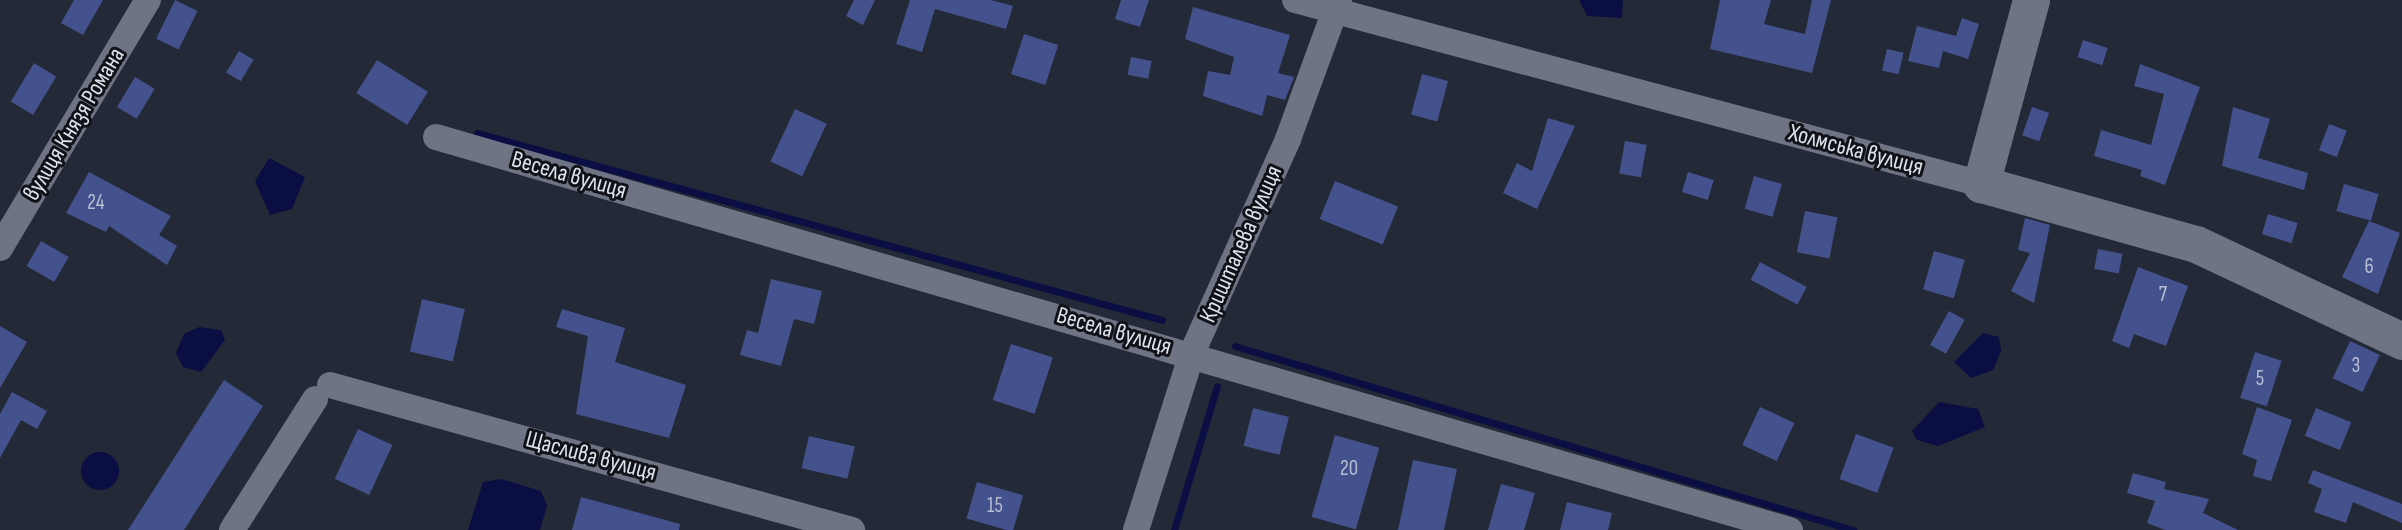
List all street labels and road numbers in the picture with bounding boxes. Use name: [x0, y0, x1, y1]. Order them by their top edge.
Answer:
street label: вулиця Князя Романа: [17, 42, 131, 206]
street label: Холмська вулиця: [1786, 118, 1926, 182]
street label: Весела вулиця: [508, 145, 630, 205]
street label: Кришталева вулиця: [1194, 161, 1288, 327]
street label: Весела вулиця: [1053, 301, 1175, 361]
street label: Щаслива вулиця: [523, 425, 659, 487]

